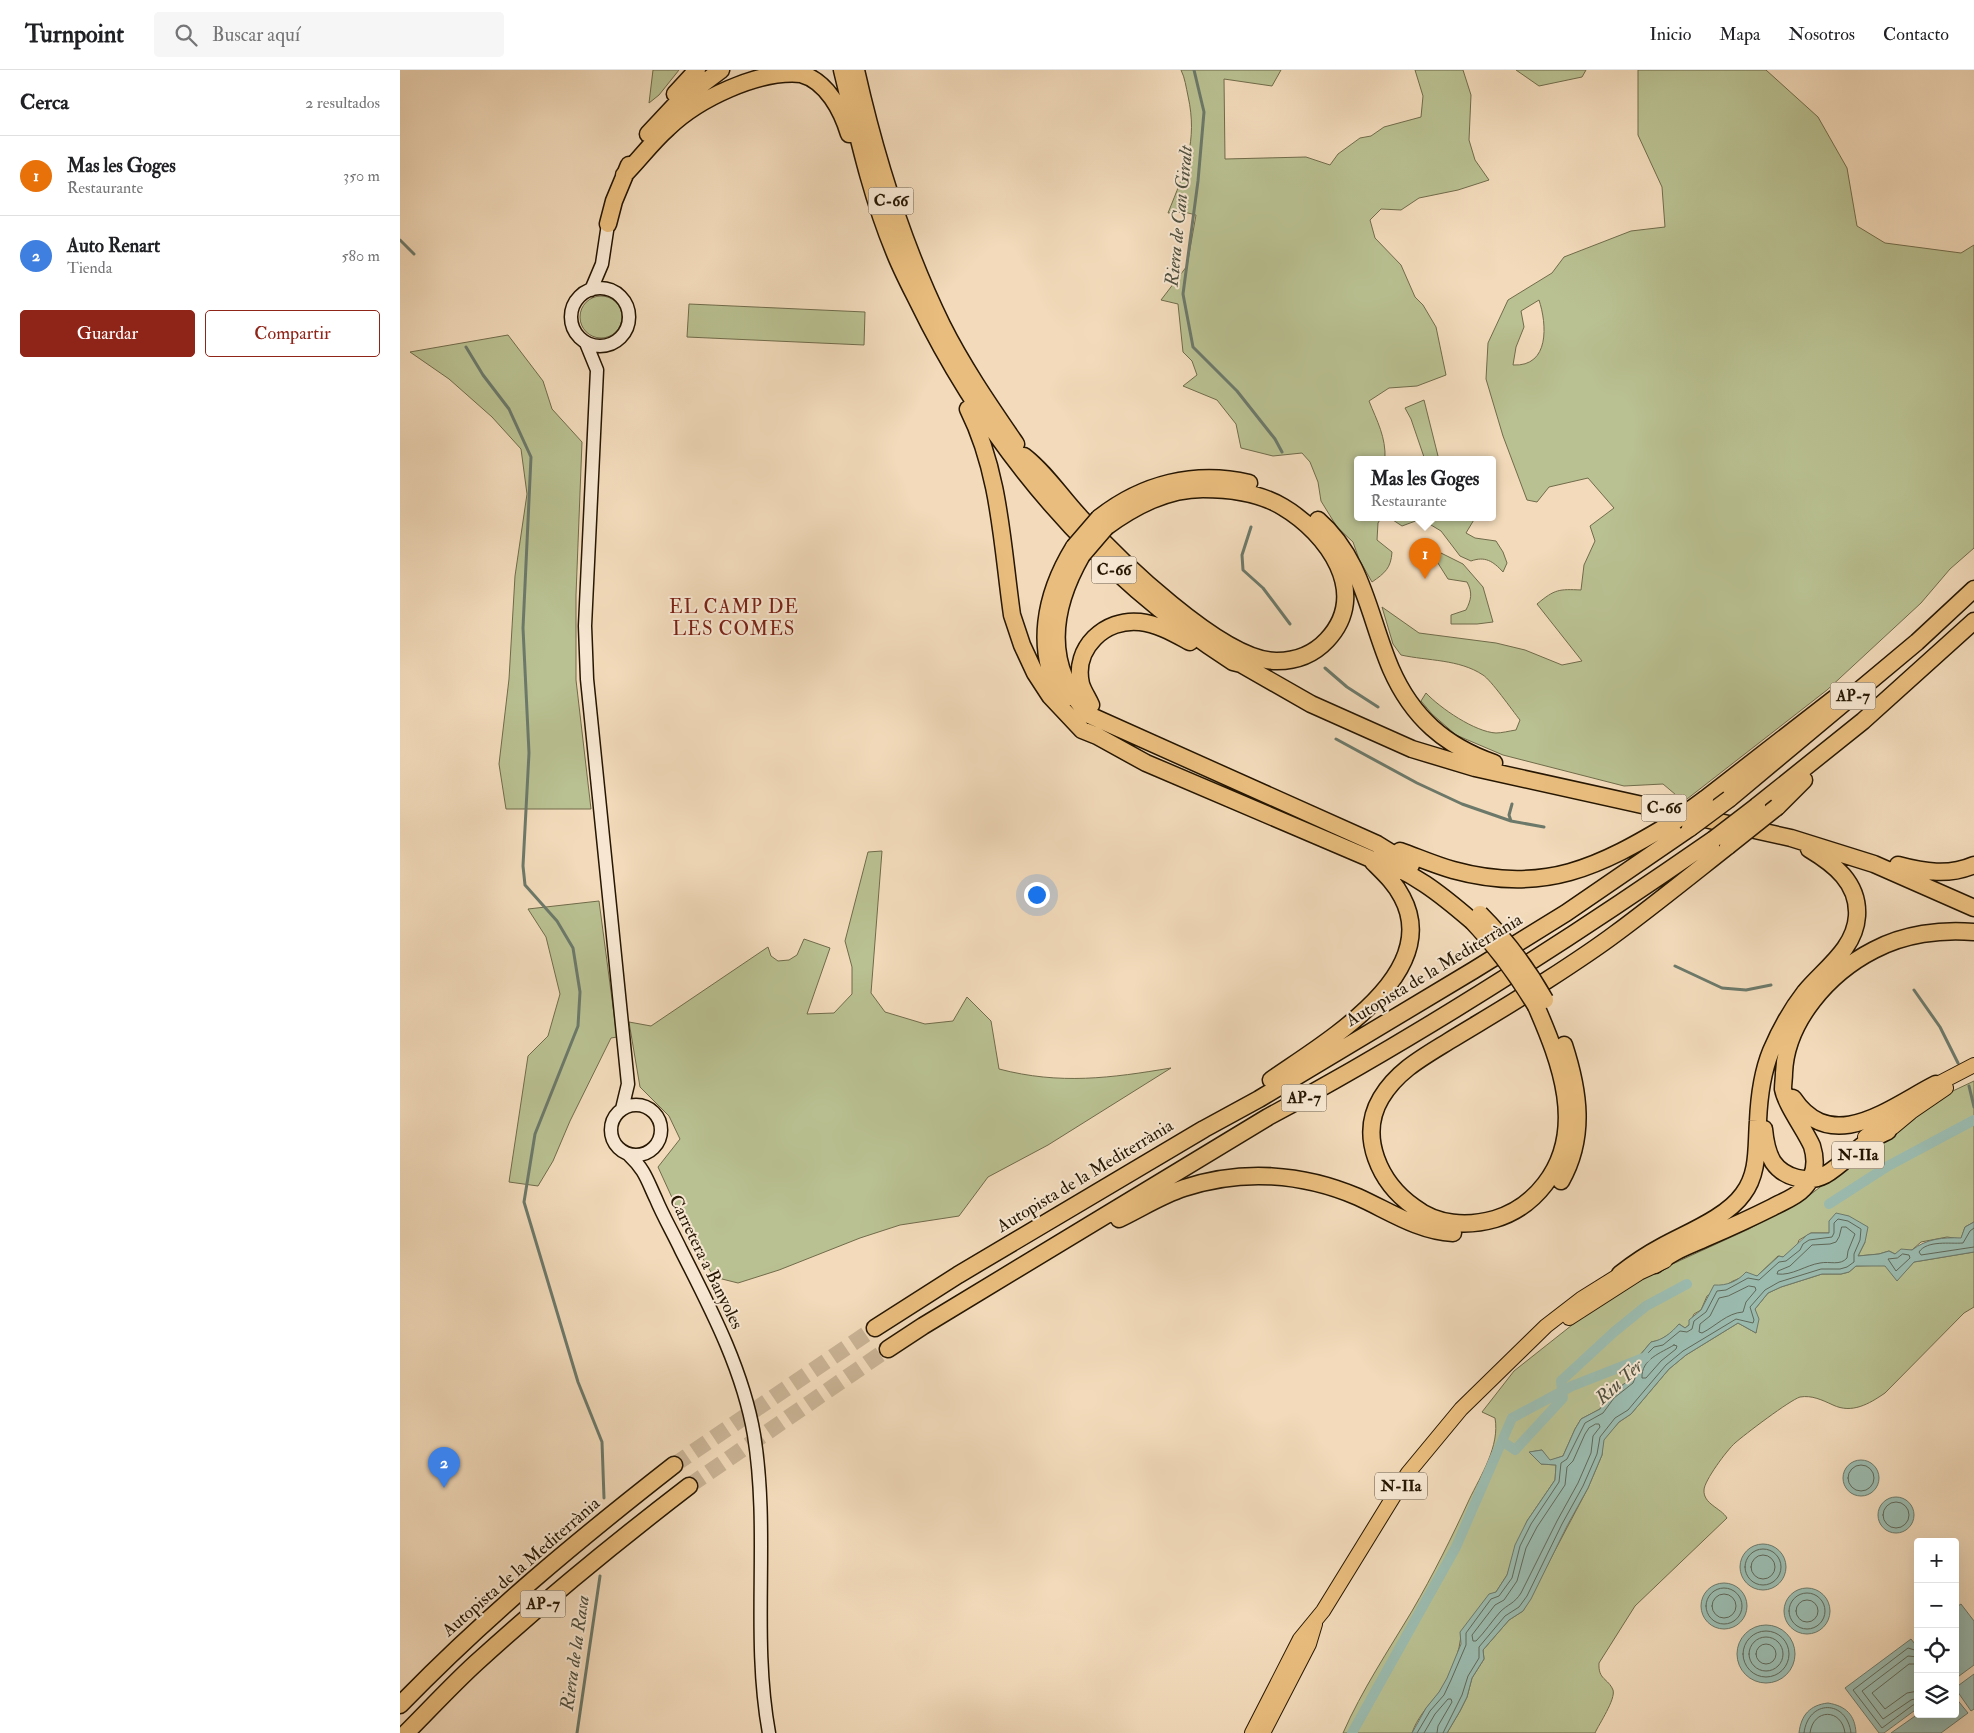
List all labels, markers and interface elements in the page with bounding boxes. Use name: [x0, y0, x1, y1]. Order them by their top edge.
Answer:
search box: [154, 12, 504, 57]
text: Turnpoint: [25, 19, 124, 50]
icon: search: [172, 21, 200, 49]
text: Buscar aquí: [212, 23, 300, 47]
text: Inicio: [1649, 23, 1691, 46]
text: Mapa: [1719, 23, 1761, 46]
text: Nosotros: [1789, 23, 1855, 46]
text: Contacto: [1883, 23, 1949, 46]
text: Cerca: [20, 89, 69, 116]
text: 2 resultados: [305, 93, 380, 113]
water label: Riera de Can Giralt: [1160, 143, 1198, 289]
text: Mas les Goges: [67, 154, 176, 178]
text: 1: [33, 166, 39, 186]
text: 350 m: [343, 166, 380, 186]
text: Restaurante: [67, 178, 143, 198]
road number: C-66: [868, 188, 914, 214]
text: Auto Renart: [67, 234, 160, 258]
text: 2: [32, 246, 40, 266]
text: 580 m: [341, 246, 380, 266]
text: Tienda: [67, 258, 112, 278]
button: Guardar: [20, 310, 195, 357]
button: Compartir: [205, 310, 380, 357]
popup: [1354, 456, 1496, 521]
text: Mas les Goges: [1371, 467, 1479, 491]
text: Restaurante: [1371, 491, 1447, 511]
pin: 1: [1409, 538, 1441, 579]
road number: C-66: [1092, 556, 1136, 584]
district label: EL CAMP DE LES COMES: [669, 595, 799, 641]
road number: AP-7: [1830, 682, 1876, 710]
road number: C-66: [1642, 794, 1686, 821]
your location: [1024, 882, 1050, 908]
street label: Autopista de la Mediterrània: [1341, 908, 1527, 1032]
road number: AP-7: [1282, 1084, 1326, 1112]
street label: Autopista de la Mediterrània: [992, 1114, 1178, 1238]
road number: N-IIa: [1832, 1142, 1884, 1168]
street label: Carretera a Banyoles: [664, 1191, 748, 1333]
water label: Riu Ter: [1589, 1354, 1649, 1410]
pin: 2: [428, 1447, 460, 1488]
road number: N-IIa: [1375, 1472, 1427, 1500]
street label: Autopista de la Mediterrània: [437, 1492, 605, 1643]
map controls: [1914, 1538, 1959, 1718]
button: +: [1914, 1538, 1959, 1583]
button: −: [1914, 1583, 1959, 1628]
road number: AP-7: [520, 1590, 566, 1618]
water label: Riera de la Rasa: [555, 1594, 595, 1713]
button: locate: [1914, 1628, 1959, 1673]
button: layers: [1914, 1673, 1959, 1718]

